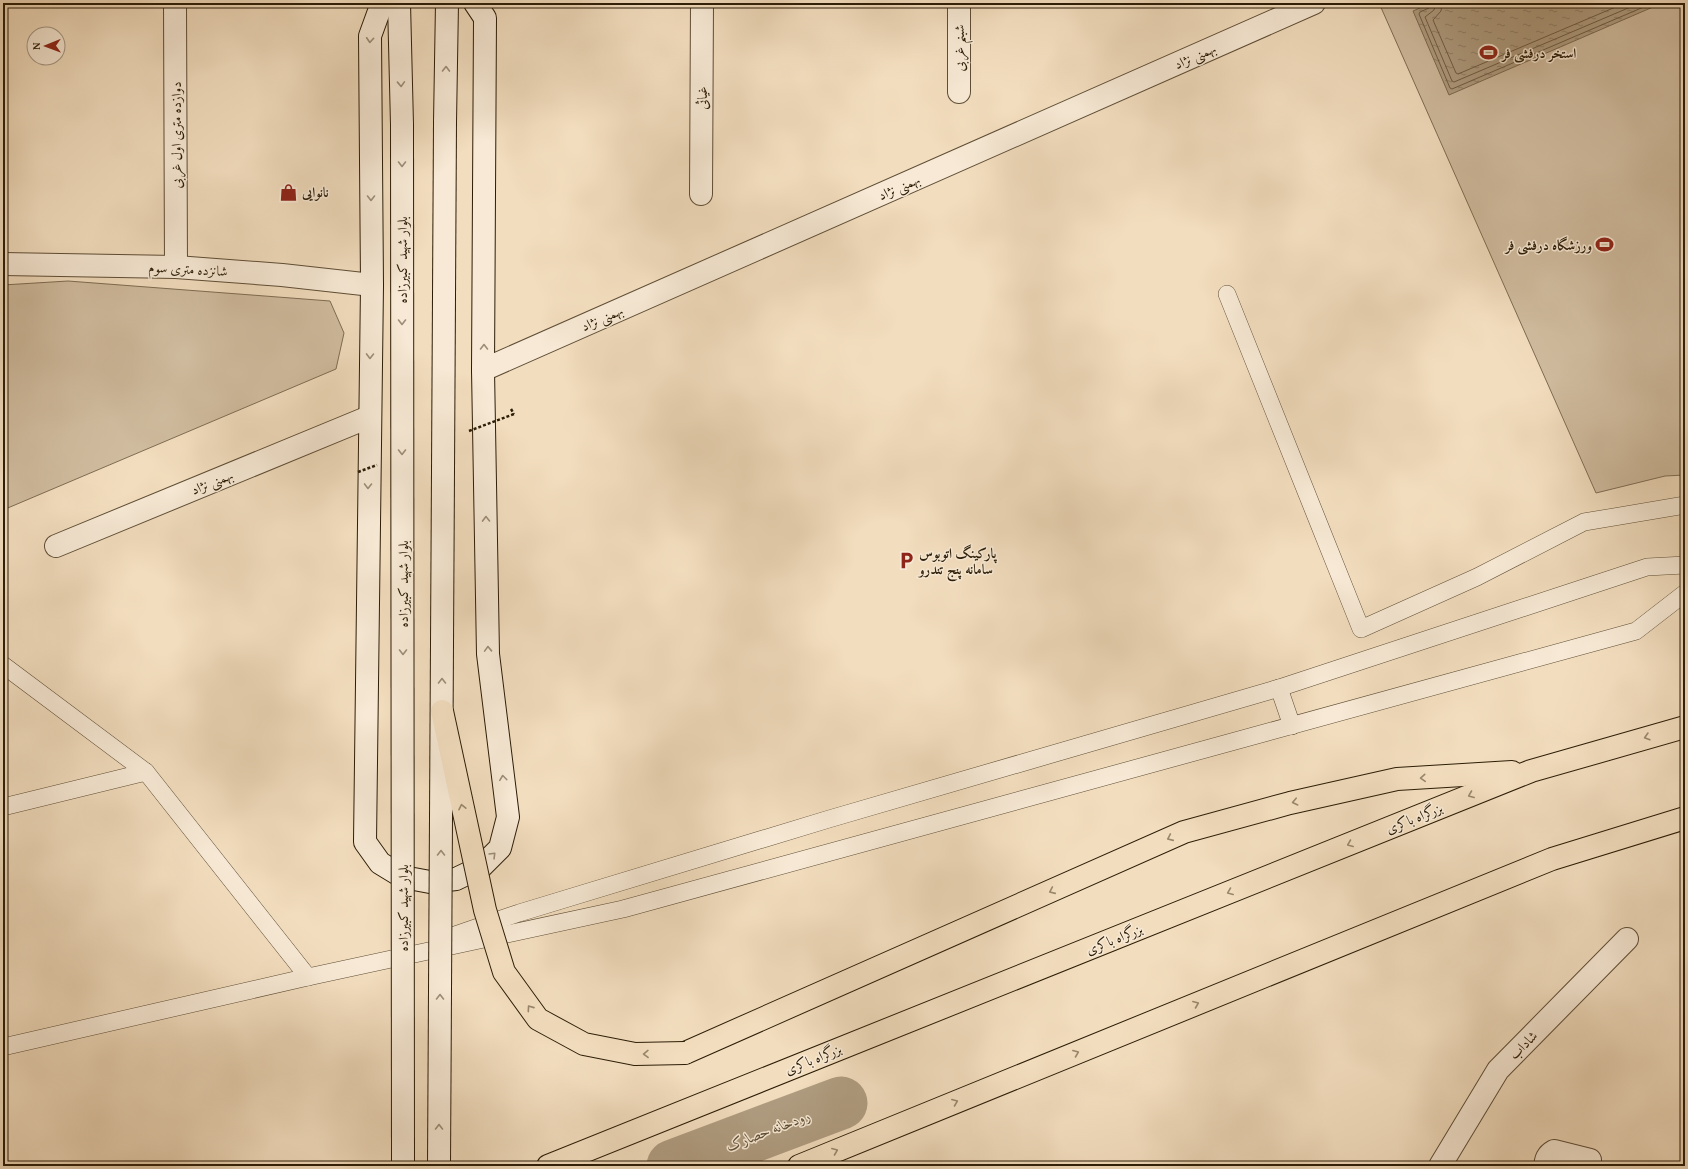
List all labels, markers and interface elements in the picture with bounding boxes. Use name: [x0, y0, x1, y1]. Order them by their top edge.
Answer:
street label: شبنم غربی: [949, 24, 973, 72]
north arrow: [26, 26, 66, 66]
one-way arrow: [366, 37, 375, 43]
street label: بهمنی نژاد: [1171, 38, 1219, 74]
text: N: [28, 42, 44, 50]
sports icon: استخر درفشی فر: [1479, 43, 1499, 63]
place label: استخر درفشی فر: [1500, 43, 1576, 63]
one-way arrow: [442, 66, 450, 72]
one-way arrow: [397, 81, 405, 87]
street label: دوازده متری اول غربی: [166, 82, 186, 188]
street label: غیاثی: [692, 86, 712, 110]
one-way arrow: [398, 161, 406, 167]
street label: بهمنی نژاد: [875, 169, 923, 205]
shop icon: نانوایی: [279, 182, 299, 202]
place label: نانوایی: [301, 182, 329, 202]
one-way arrow: [367, 195, 375, 201]
street label: بلوار شهید کبیرزاده: [392, 216, 412, 304]
place label: ورزشگاه درفشی فر: [1503, 235, 1592, 255]
sports icon: ورزشگاه درفشی فر: [1595, 235, 1615, 255]
street label: شانزده متری سوم: [148, 257, 228, 284]
street label: بهمنی نژاد: [578, 300, 626, 336]
one-way arrow: [398, 319, 406, 325]
one-way arrow: [480, 344, 488, 350]
one-way arrow: [366, 353, 374, 359]
one-way arrow: [398, 449, 406, 455]
street label: بهمنی نژاد: [188, 464, 236, 500]
one-way arrow: [364, 483, 372, 489]
one-way arrow: [482, 516, 490, 522]
street label: بلوار شهید کبیرزاده: [393, 540, 413, 628]
place label: پارکینگ اتوبوس سامانه پنج تندرو: [917, 543, 998, 582]
parking icon: پارکینگ اتوبوس سامانه پنج تندرو: [896, 551, 916, 571]
one-way arrow: [484, 646, 492, 652]
one-way arrow: [399, 649, 407, 655]
one-way arrow: [438, 678, 446, 684]
one-way arrow: [1644, 732, 1651, 741]
one-way arrow: [1420, 773, 1426, 782]
one-way arrow: [499, 775, 508, 781]
one-way arrow: [1467, 790, 1475, 798]
one-way arrow: [1292, 797, 1298, 805]
street label: بزرگراه باکری: [1383, 797, 1446, 838]
one-way arrow: [458, 804, 466, 810]
one-way arrow: [1167, 833, 1175, 841]
one-way arrow: [1347, 839, 1354, 847]
one-way arrow: [437, 850, 445, 856]
one-way arrow: [488, 852, 496, 860]
street label: بلوار شهید کبیرزاده: [393, 864, 413, 952]
one-way arrow: [1048, 886, 1056, 894]
one-way arrow: [1226, 887, 1234, 895]
street label: بزرگراه باکری: [1083, 918, 1146, 959]
one-way arrow: [436, 994, 444, 1000]
one-way arrow: [1192, 1000, 1199, 1008]
one-way arrow: [527, 1005, 534, 1012]
street label: شاداب: [1504, 1026, 1542, 1064]
street label: بزرگراه باکری: [782, 1038, 845, 1079]
one-way arrow: [643, 1050, 649, 1058]
one-way arrow: [1071, 1050, 1079, 1058]
one-way arrow: [951, 1099, 959, 1107]
water label: رودخانه حصارک: [723, 1104, 813, 1156]
one-way arrow: [435, 1124, 443, 1130]
one-way arrow: [831, 1148, 838, 1156]

